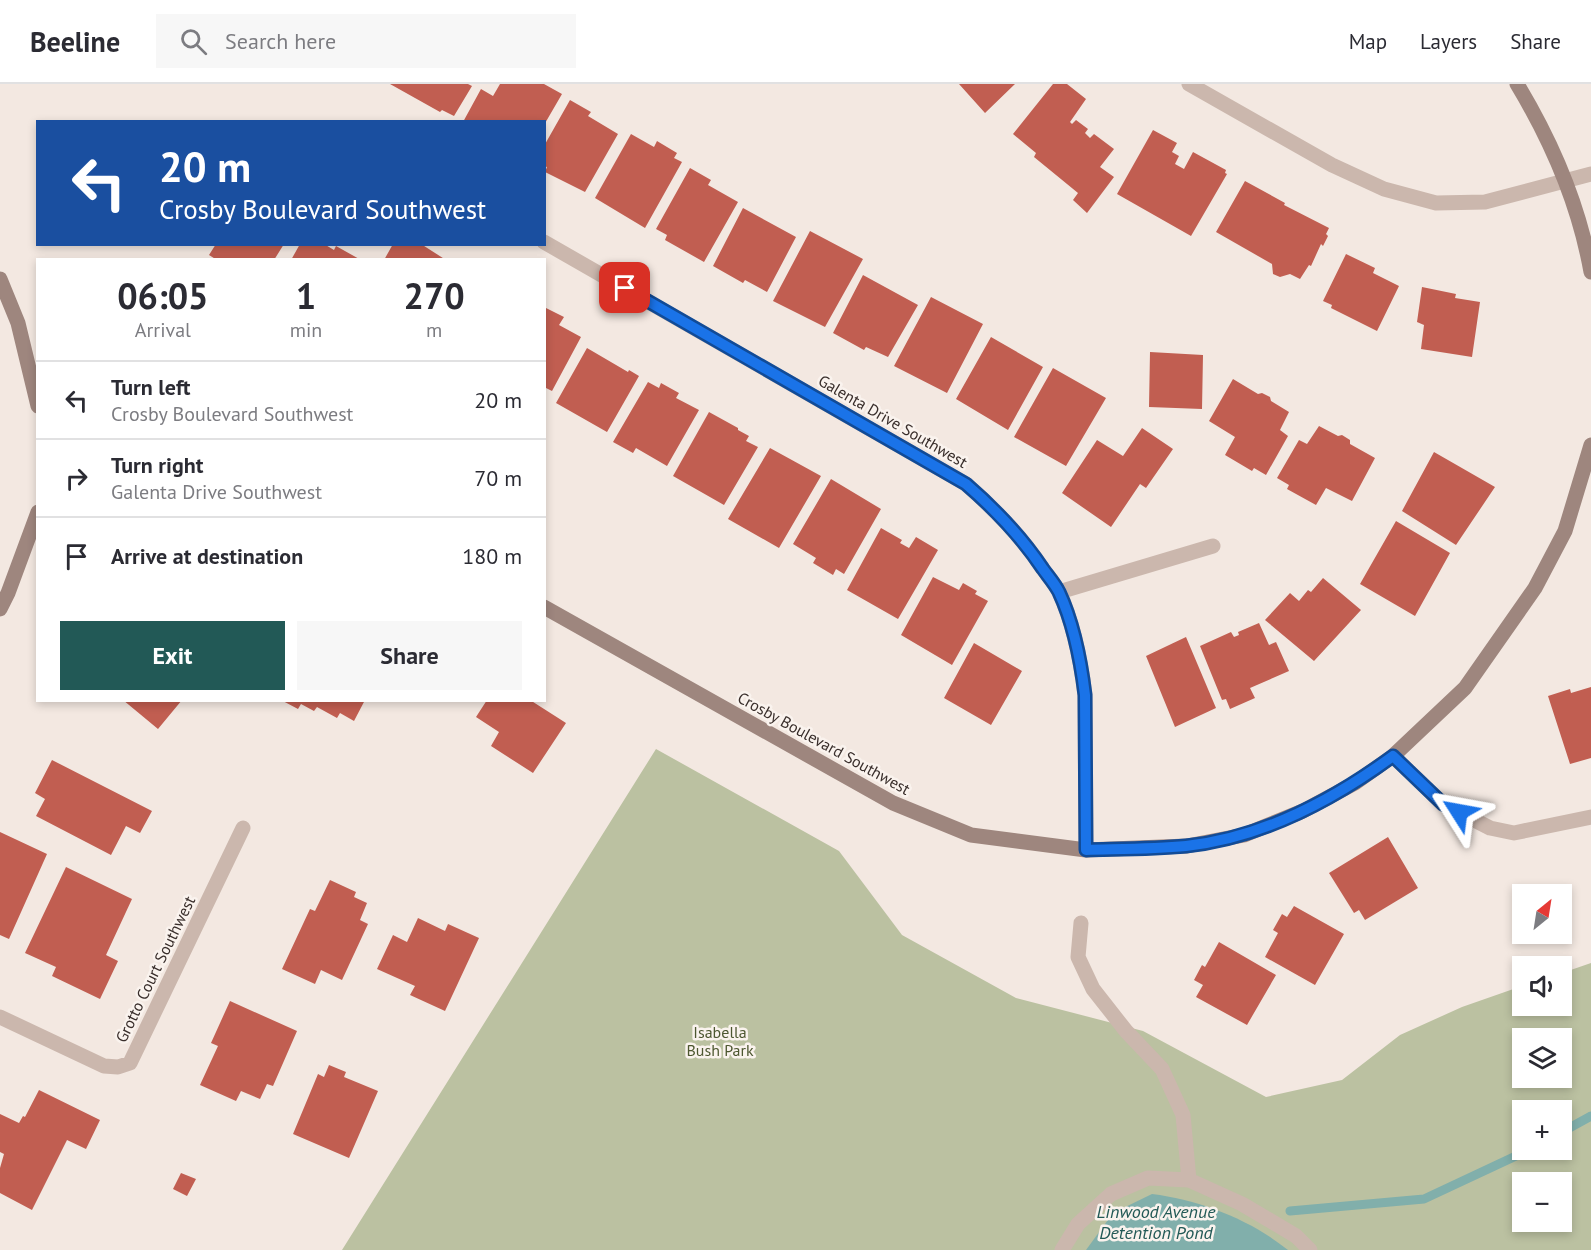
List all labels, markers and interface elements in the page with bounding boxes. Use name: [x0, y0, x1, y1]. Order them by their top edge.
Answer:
search box: [156, 14, 576, 68]
text: Beeline: [30, 23, 120, 60]
icon: search: [177, 25, 210, 58]
text: Search here: [225, 27, 336, 55]
text: Map: [1349, 28, 1387, 55]
text: Layers: [1420, 28, 1477, 55]
text: Share: [1510, 28, 1561, 55]
text: 20 m: [159, 139, 251, 194]
icon: left: [60, 144, 138, 222]
text: Crosby Boulevard Southwest: [159, 192, 486, 226]
pin: [599, 262, 650, 313]
icon: arrive: [608, 271, 641, 304]
text: 06:05: [117, 272, 209, 319]
text: 1: [296, 272, 316, 319]
text: 270: [404, 272, 465, 319]
text: Arrival: [135, 317, 191, 343]
text: min: [290, 317, 322, 343]
text: m: [426, 317, 442, 343]
street label: Galenta Drive Southwest: [815, 370, 972, 472]
text: Turn left: [111, 373, 191, 401]
icon: left: [60, 384, 93, 417]
text: 20 m: [474, 386, 522, 414]
text: Crosby Boulevard Southwest: [111, 401, 353, 427]
text: Turn right: [111, 451, 203, 479]
icon: right: [60, 462, 93, 495]
text: 70 m: [474, 464, 522, 492]
text: Galenta Drive Southwest: [111, 479, 322, 505]
icon: arrive: [60, 540, 93, 573]
text: Arrive at destination: [111, 542, 303, 570]
text: 180 m: [462, 542, 522, 570]
button: Exit: [60, 621, 285, 690]
button: Share: [297, 621, 522, 690]
street label: Crosby Boulevard Southwest: [734, 687, 914, 799]
position arrow: [1427, 780, 1491, 844]
north arrow: [1512, 884, 1572, 944]
map controls: [1512, 884, 1572, 1232]
street label: Grotto Court Southwest: [111, 892, 199, 1045]
button: sound: [1512, 956, 1572, 1016]
park label: Isabella Bush Park: [686, 1022, 754, 1060]
button: layers: [1512, 1028, 1572, 1088]
button: +: [1512, 1100, 1572, 1160]
button: −: [1512, 1172, 1572, 1232]
water label: Linwood Avenue Detention Pond: [1096, 1200, 1216, 1244]

